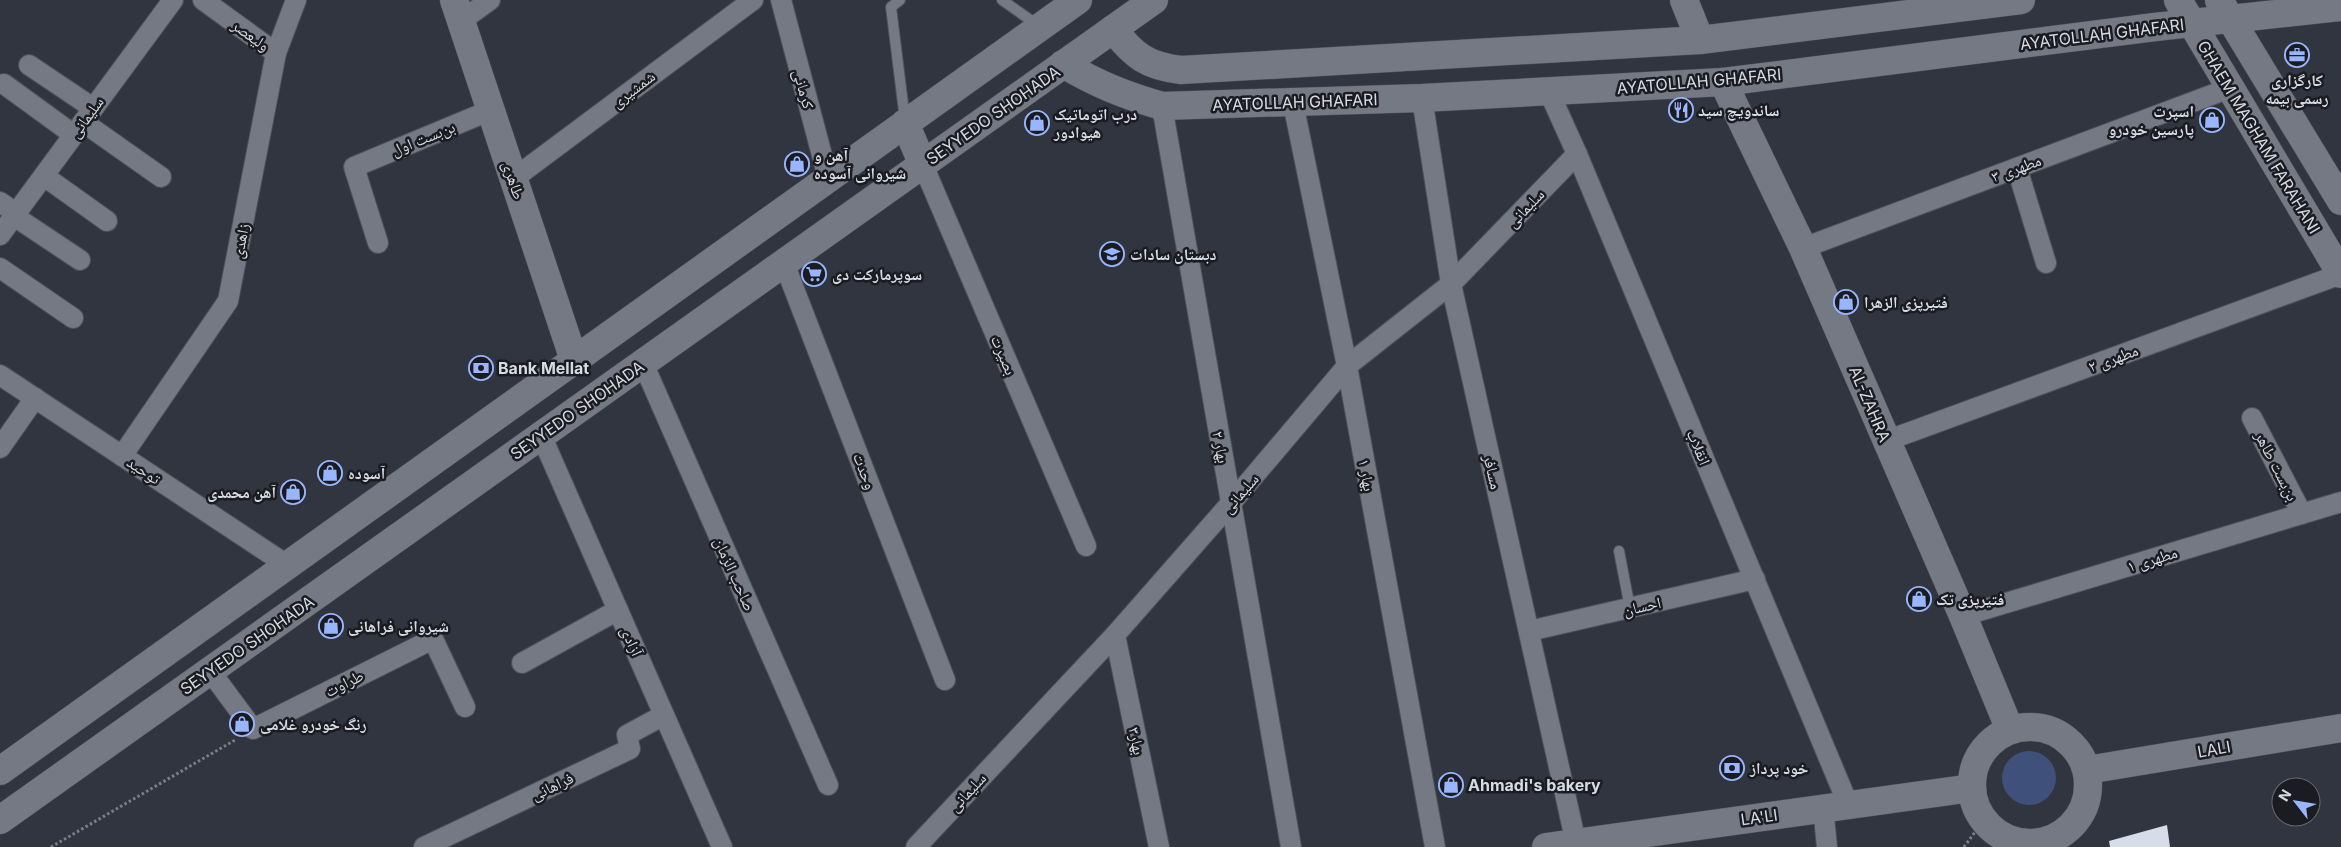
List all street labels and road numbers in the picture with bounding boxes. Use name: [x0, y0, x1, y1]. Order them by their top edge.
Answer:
street label: ولیعصر: [227, 14, 274, 55]
street label: AYATOLLAH GHAFARI: [2019, 14, 2185, 54]
street label: GHAEM MAGHAM FARAHANI: [2193, 37, 2325, 237]
street label: SEYYEDO SHOHADA: [922, 61, 1064, 169]
street label: AYATOLLAH GHAFARI: [1616, 64, 1782, 98]
street label: شمشیری: [607, 66, 660, 113]
street label: کرمانی: [788, 67, 819, 111]
street label: AYATOLLAH GHAFARI: [1212, 89, 1378, 115]
street label: سلیمانی: [64, 92, 108, 142]
street label: بن‌بست اول: [388, 116, 458, 161]
street label: مطهری ۳: [1988, 150, 2044, 187]
street label: طاهری: [497, 158, 530, 202]
street label: سلیمانی: [1502, 184, 1549, 232]
street label: زاهدی: [227, 222, 254, 261]
street label: بصیرت: [987, 332, 1021, 378]
street label: مطهری ۲: [2085, 340, 2141, 377]
street label: SEYYEDO SHOHADA: [506, 356, 648, 464]
street label: AL-ZAHRA: [1845, 363, 1895, 445]
street label: انقلاب: [1683, 426, 1715, 468]
street label: بن‌بست طاهر: [2250, 427, 2303, 505]
street label: بهار ۲: [1208, 429, 1234, 465]
street label: وحدت: [849, 450, 881, 492]
street label: توحید: [123, 452, 165, 489]
street label: مسافر: [1479, 452, 1507, 491]
street label: بهار ۱: [1354, 457, 1380, 493]
street label: سلیمانی: [1217, 469, 1263, 518]
street label: صاحب الزمان: [709, 534, 760, 614]
street label: مطهری ۱: [2124, 542, 2180, 577]
street label: SEYYEDO SHOHADA: [176, 591, 318, 699]
street label: احسان: [1621, 592, 1663, 621]
street label: آزادی: [616, 623, 648, 660]
street label: طراوت: [321, 665, 367, 701]
street label: بهار۳: [1124, 725, 1150, 757]
street label: LALI: [2196, 736, 2232, 762]
street label: فراهانی: [528, 768, 577, 805]
street label: سلیمانی: [944, 768, 991, 816]
street label: LA'LI: [1739, 805, 1779, 829]

